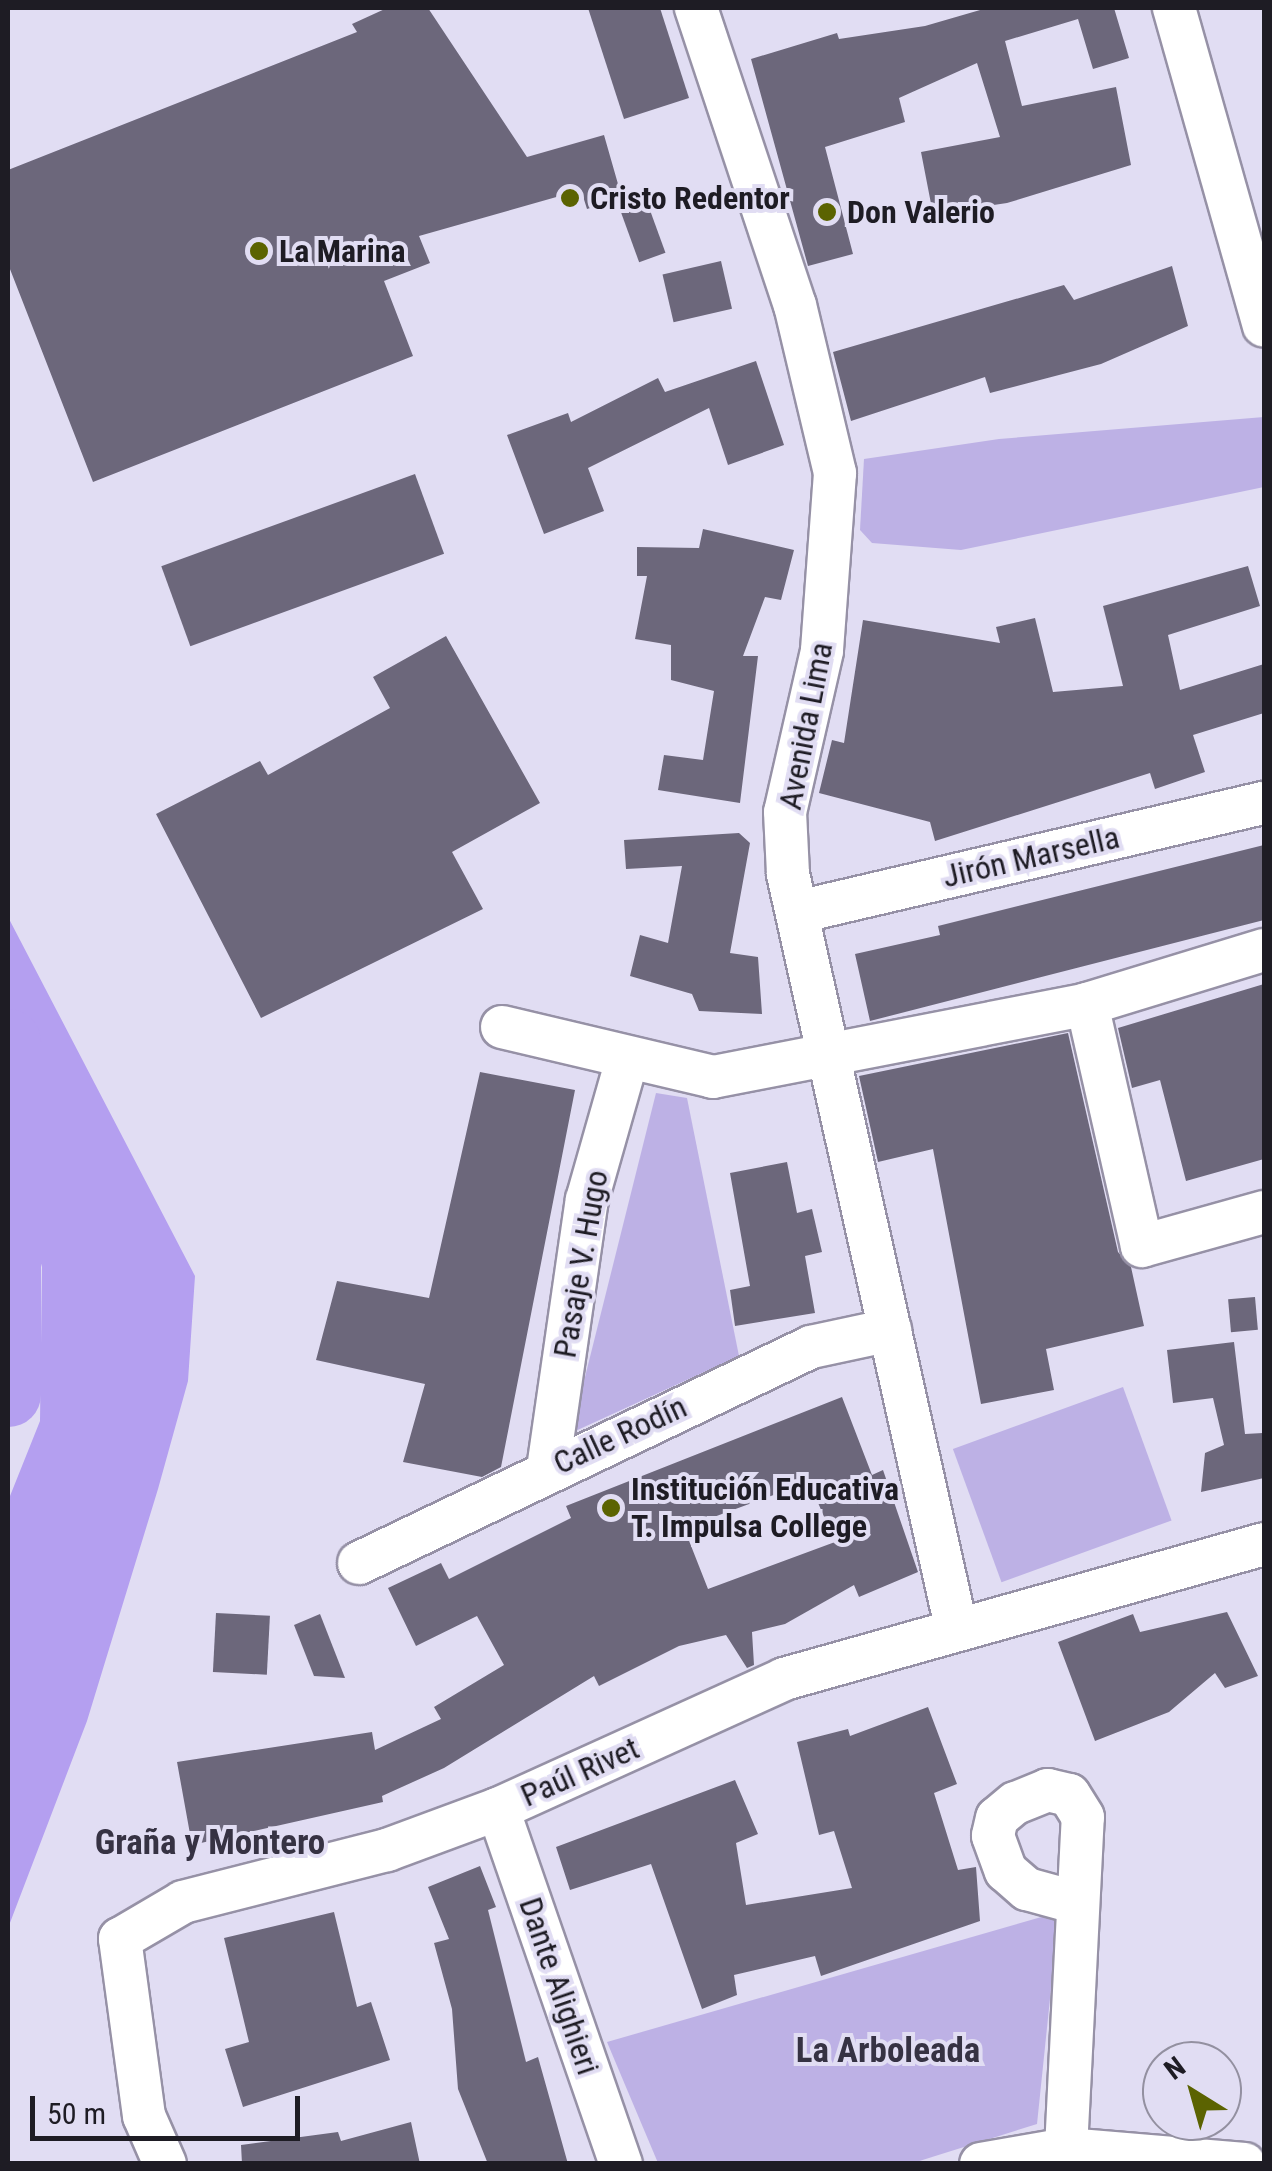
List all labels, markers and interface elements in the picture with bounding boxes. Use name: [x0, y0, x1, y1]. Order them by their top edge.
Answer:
place label: Cristo Redentor: [590, 179, 790, 217]
marker: Cristo Redentor: [559, 187, 581, 209]
place label: Don Valerio: [847, 193, 995, 231]
marker: Don Valerio: [816, 201, 838, 223]
place label: La Marina: [279, 232, 406, 270]
marker: La Marina: [248, 240, 270, 262]
street label: Avenida Lima: [771, 639, 841, 813]
street label: Jirón Marsella: [939, 818, 1123, 896]
street label: Pasaje V. Hugo: [546, 1167, 616, 1361]
street label: Calle Rodín: [547, 1387, 693, 1483]
place label: Institución Educativa T. Impulsa College: [631, 1471, 899, 1546]
marker: Institución Educativa T. Impulsa College: [600, 1497, 622, 1519]
street label: Paúl Rivet: [515, 1729, 645, 1815]
district label: Graña y Montero: [95, 1822, 325, 1864]
street label: Dante Alighieri: [511, 1892, 607, 2080]
district label: La Arboleada: [796, 2030, 980, 2072]
north arrow: [1142, 2041, 1242, 2141]
text: N: [1158, 2050, 1192, 2087]
scale bar: [35, 2076, 305, 2138]
text: 50 m: [47, 2096, 106, 2131]

